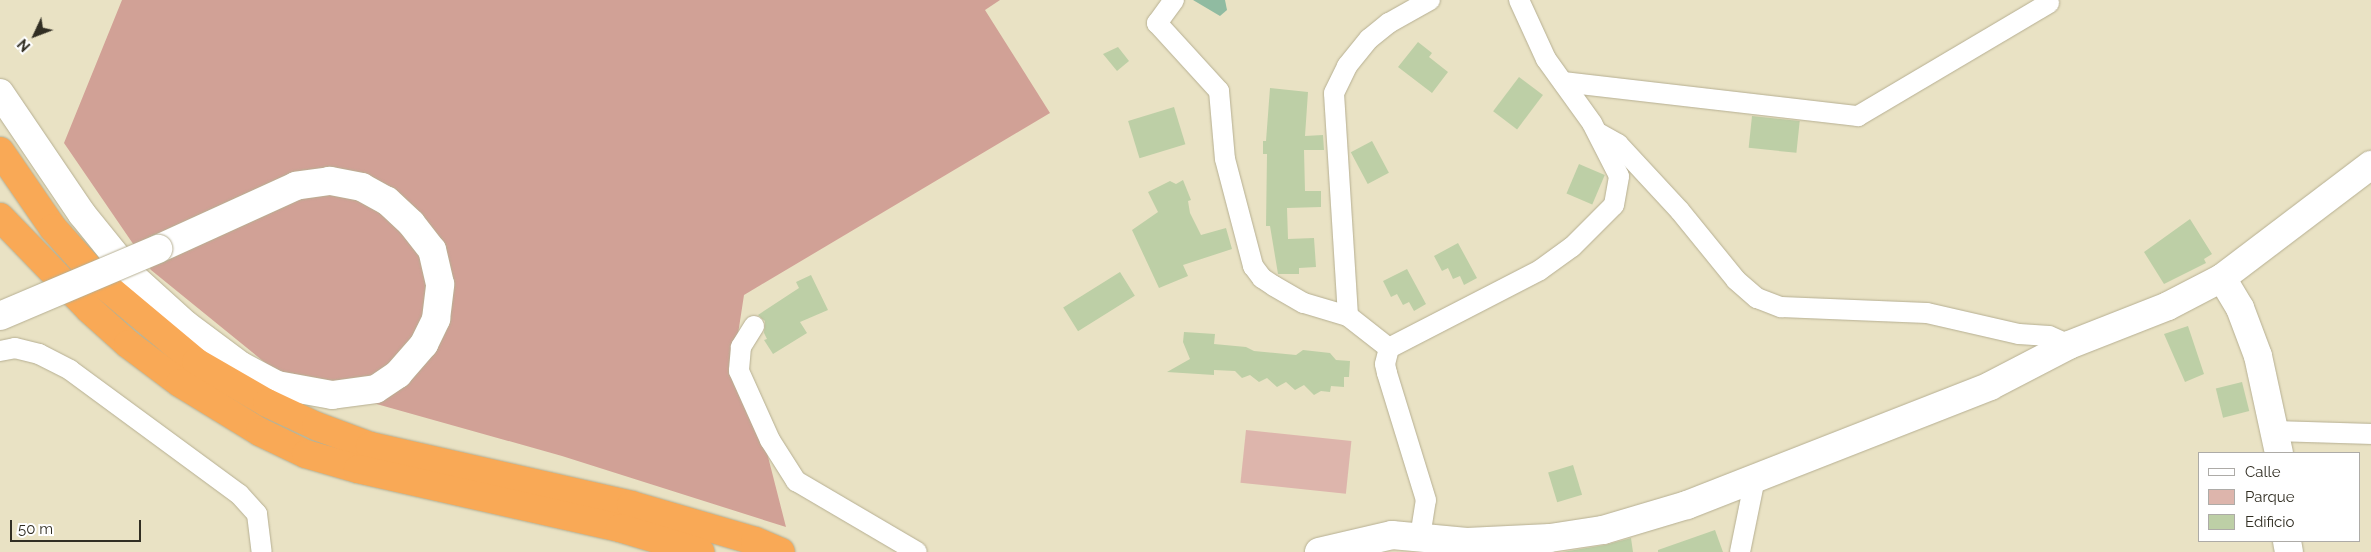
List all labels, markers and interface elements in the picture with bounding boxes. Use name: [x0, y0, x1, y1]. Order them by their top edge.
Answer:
north arrow: [10, 10, 60, 60]
text: N: [15, 36, 34, 55]
legend: [2198, 452, 2361, 542]
text: Calle: [2245, 463, 2280, 481]
text: Parque: [2245, 488, 2294, 506]
scale bar: [12, 510, 144, 542]
text: Edificio: [2245, 513, 2295, 531]
text: 50 m: [18, 520, 53, 538]

